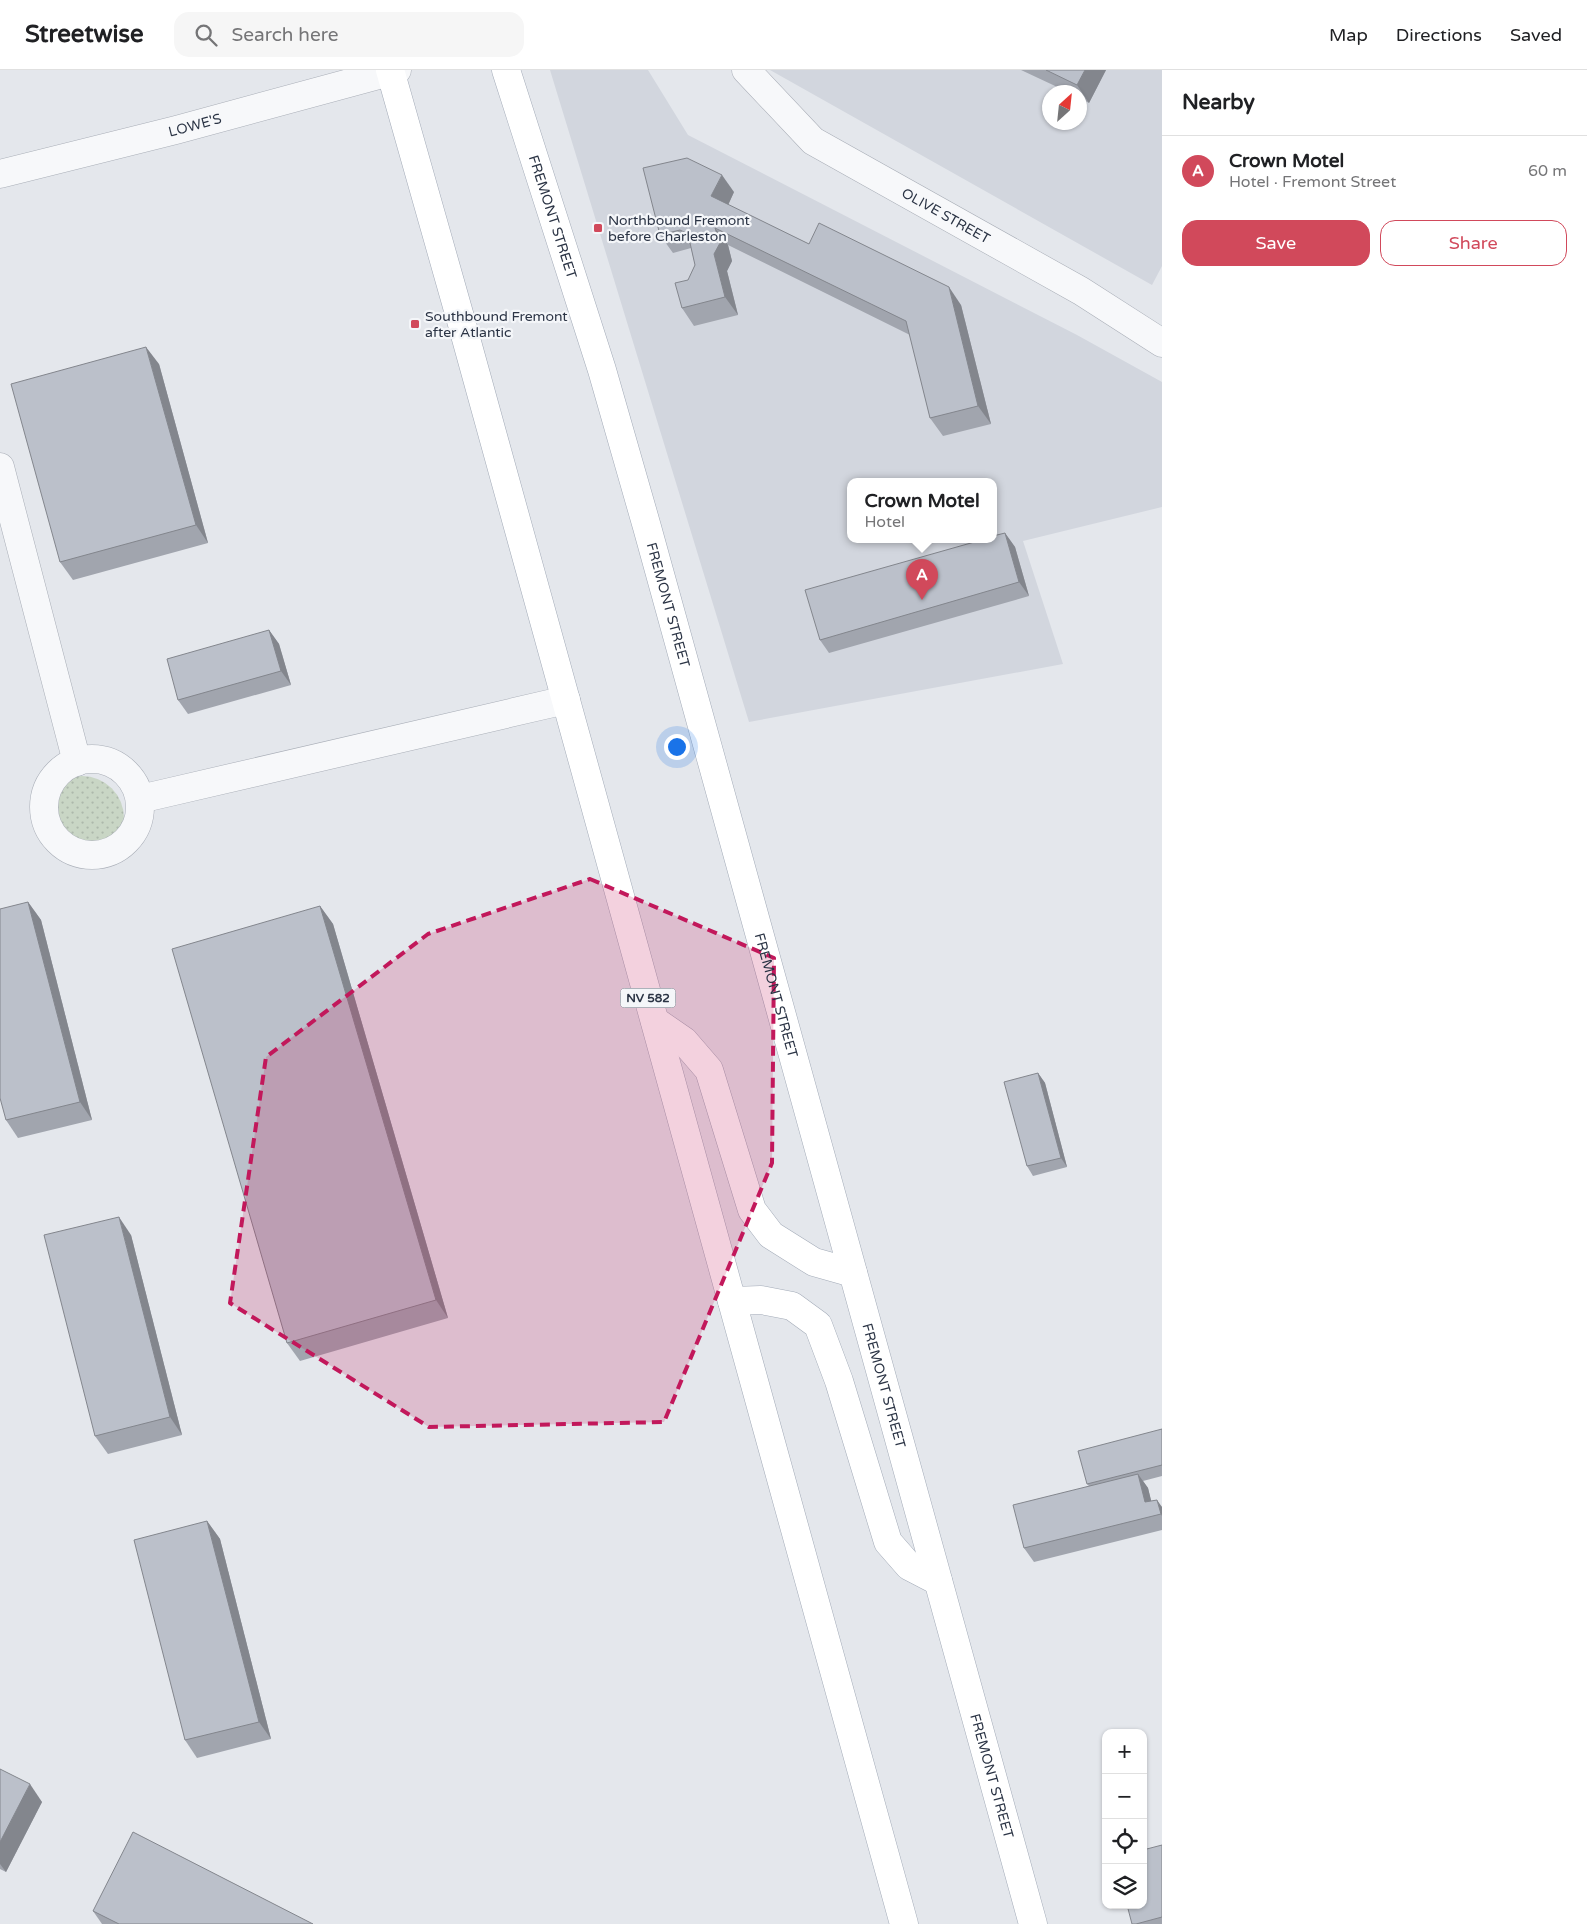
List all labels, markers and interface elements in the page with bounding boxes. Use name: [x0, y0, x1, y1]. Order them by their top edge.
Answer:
search box: [174, 12, 524, 57]
text: Streetwise: [25, 20, 144, 49]
icon: search: [192, 21, 220, 49]
text: Search here: [232, 24, 338, 46]
text: Map: [1329, 24, 1368, 46]
text: Directions: [1396, 24, 1482, 46]
text: Saved: [1510, 24, 1562, 46]
north arrow: [1042, 85, 1087, 130]
text: Nearby: [1182, 90, 1255, 115]
street label: LOWE'S: [167, 110, 224, 141]
text: Crown Motel: [1229, 150, 1344, 172]
street label: FREMONT STREET: [525, 153, 580, 281]
text: A: [1192, 161, 1204, 181]
text: 60 m: [1528, 161, 1567, 181]
text: Hotel · Fremont Street: [1229, 172, 1396, 192]
street label: OLIVE STREET: [898, 184, 993, 248]
place label: Northbound Fremont before Charleston: [608, 212, 751, 245]
button: Save: [1182, 220, 1370, 266]
button: Share: [1380, 220, 1567, 266]
marker: Northbound Fremont before Charleston: [592, 222, 604, 234]
place label: Southbound Fremont after Atlantic: [425, 308, 568, 341]
marker: Southbound Fremont after Atlantic: [409, 318, 421, 330]
popup: [847, 478, 997, 543]
text: Crown Motel: [864, 490, 980, 512]
text: Hotel: [864, 512, 905, 532]
street label: FREMONT STREET: [643, 541, 693, 670]
pin: A: [906, 559, 938, 600]
your location: [664, 734, 690, 760]
street label: FREMONT STREET: [751, 931, 801, 1060]
road number: NV 582: [620, 988, 676, 1008]
street label: FREMONT STREET: [858, 1321, 909, 1450]
street label: FREMONT STREET: [966, 1712, 1017, 1841]
map controls: [1102, 1729, 1147, 1909]
button: +: [1102, 1729, 1147, 1774]
button: −: [1102, 1774, 1147, 1819]
button: locate: [1102, 1819, 1147, 1864]
button: layers: [1102, 1864, 1147, 1909]

